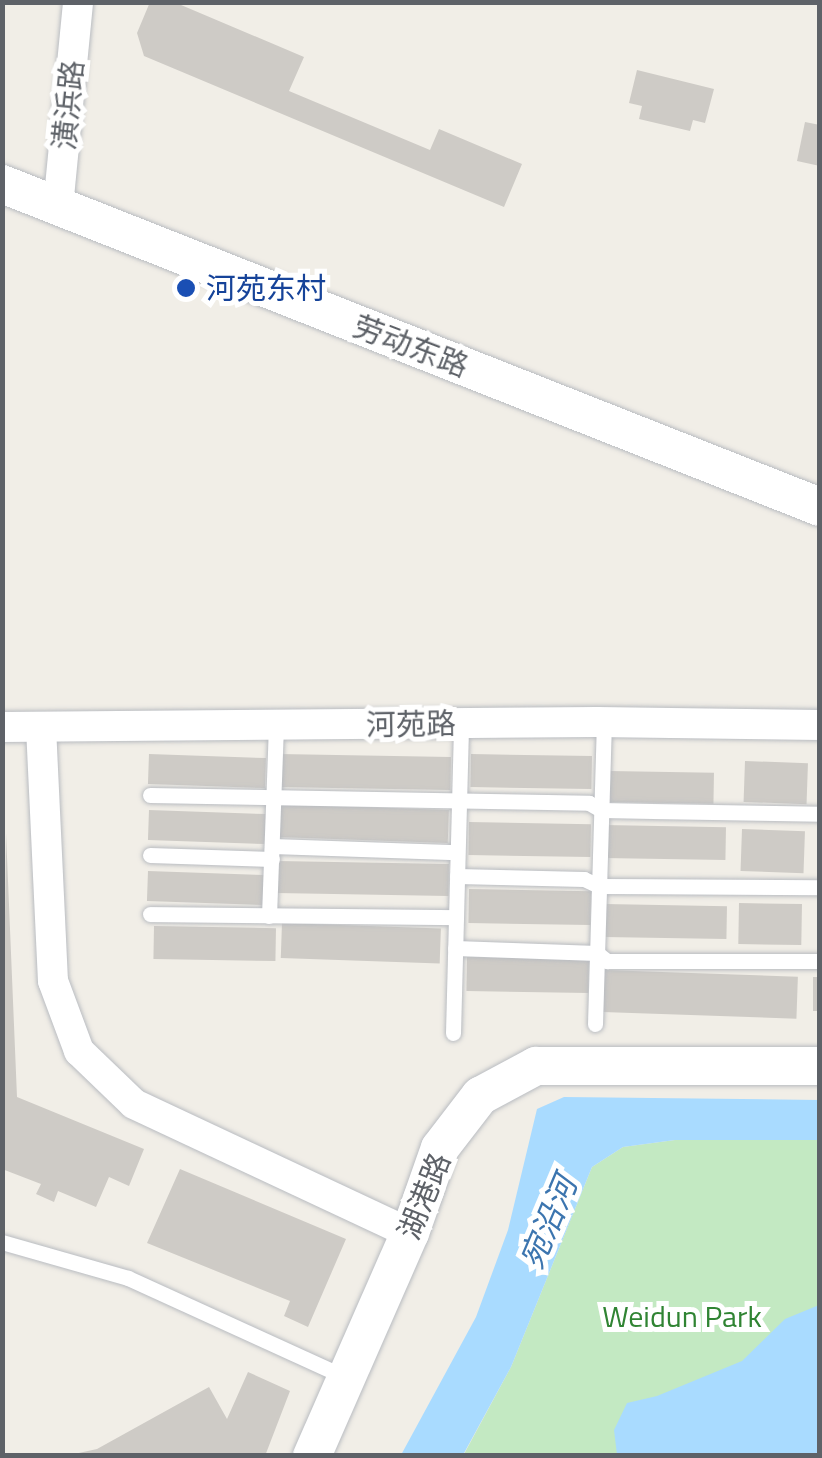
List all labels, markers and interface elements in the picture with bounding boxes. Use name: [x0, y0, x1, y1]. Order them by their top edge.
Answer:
street label: 潢浜路: [45, 58, 91, 152]
place label: 河苑东村: [206, 270, 326, 306]
marker: 河苑东村: [175, 277, 197, 299]
street label: 劳动东路: [349, 308, 473, 384]
street label: 河苑路: [366, 705, 456, 743]
street label: 湖港路: [390, 1148, 458, 1244]
water label: 宛沿河: [512, 1170, 584, 1274]
park label: Weidun Park: [602, 1298, 762, 1334]

